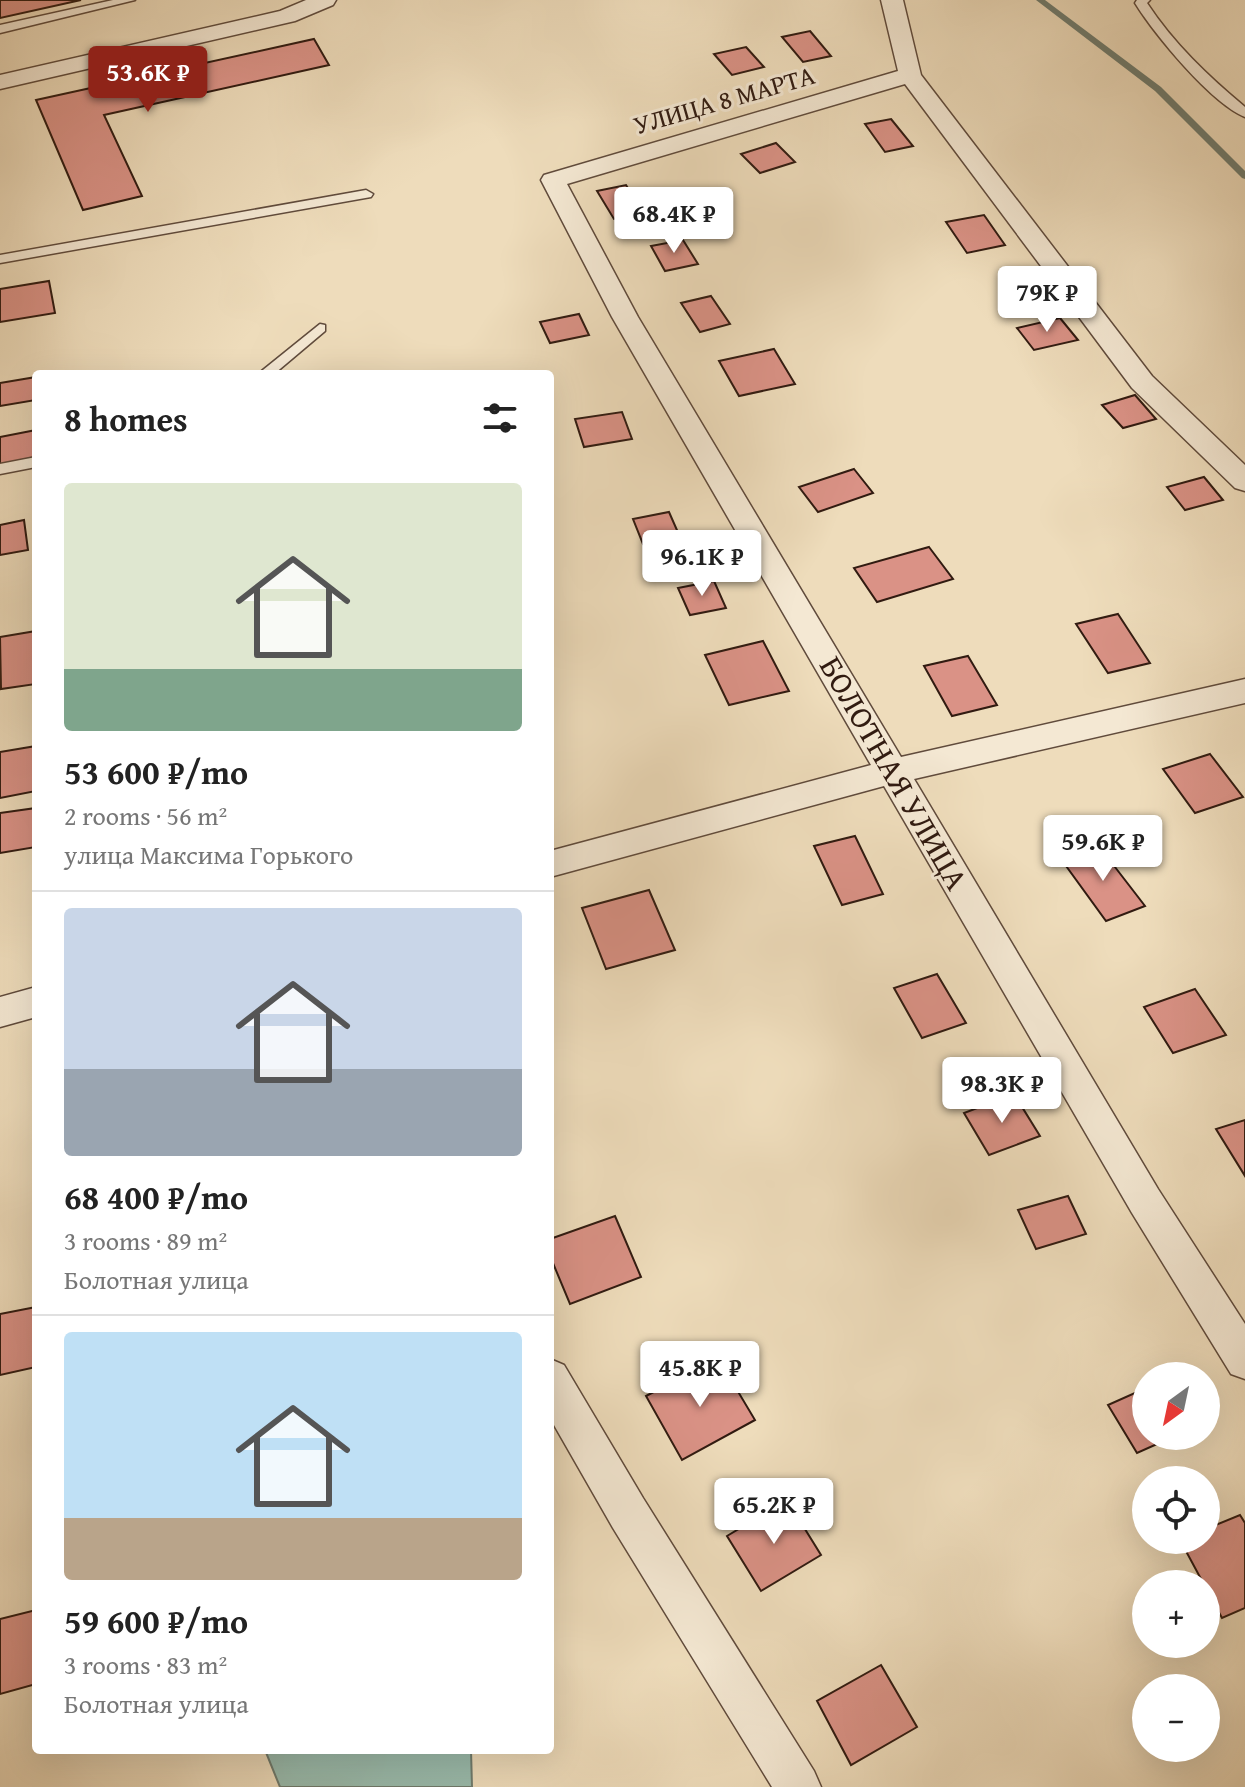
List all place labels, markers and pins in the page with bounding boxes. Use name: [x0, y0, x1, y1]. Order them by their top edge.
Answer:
pin: 53.6K ₽: [74, 46, 222, 114]
pin: 68.4K ₽: [600, 187, 748, 255]
pin: 79K ₽: [991, 266, 1103, 334]
pin: 96.1K ₽: [628, 530, 776, 598]
pin: 59.6K ₽: [1029, 815, 1177, 883]
pin: 98.3K ₽: [928, 1057, 1076, 1125]
pin: 45.8K ₽: [626, 1341, 774, 1409]
pin: 65.2K ₽: [700, 1478, 848, 1546]

